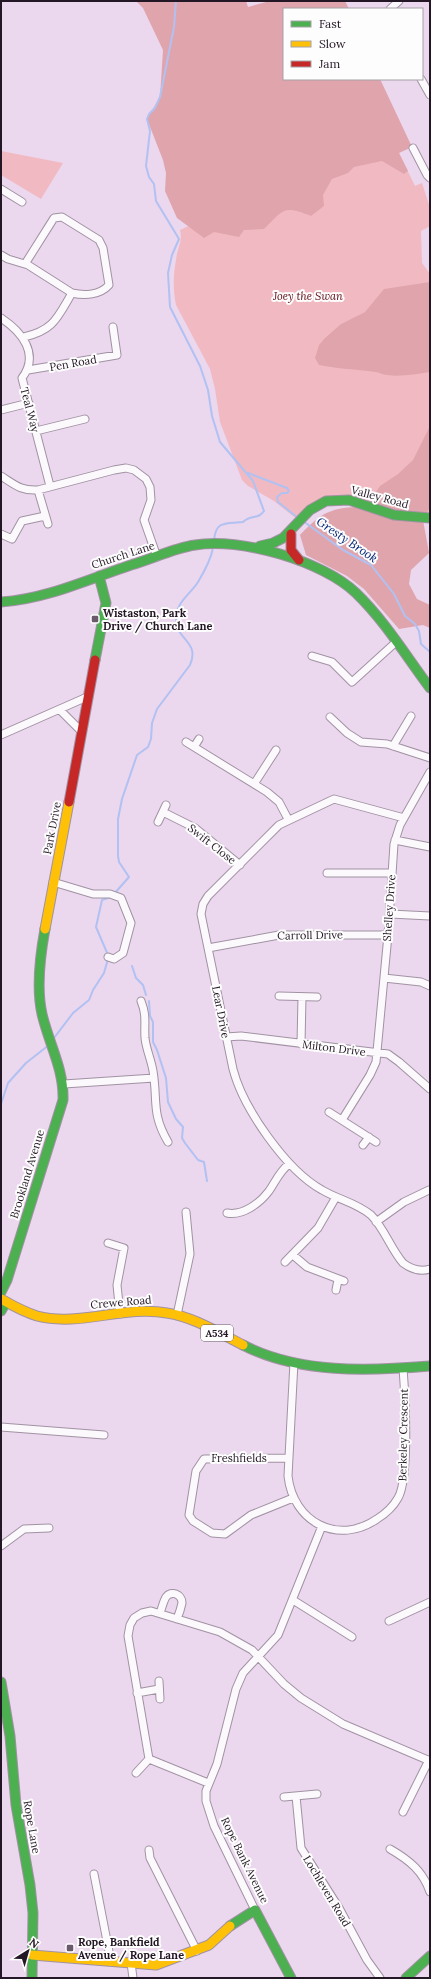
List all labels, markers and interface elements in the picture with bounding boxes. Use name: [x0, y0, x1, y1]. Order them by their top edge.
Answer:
legend: [283, 8, 423, 80]
text: Fast: [319, 16, 342, 31]
text: Slow: [319, 36, 346, 51]
text: Jam: [318, 56, 340, 71]
park label: Joey the Swan: [272, 289, 343, 303]
street label: Pen Road: [48, 352, 98, 374]
street label: Teal Way: [17, 386, 43, 434]
street label: Valley Road: [349, 482, 411, 511]
water label: Gresty Brook: [314, 514, 381, 566]
street label: Church Lane: [90, 538, 156, 572]
place label: Wistaston, Park Drive / Church Lane: [103, 606, 212, 634]
marker: Wistaston, Park Drive / Church Lane: [90, 614, 100, 624]
street label: Park Drive: [40, 800, 64, 855]
street label: Swift Close: [185, 821, 239, 867]
street label: Shelley Drive: [380, 874, 398, 942]
street label: Carroll Drive: [277, 927, 343, 943]
street label: Lear Drive: [209, 985, 233, 1039]
street label: Milton Drive: [301, 1037, 367, 1059]
street label: Brookland Avenue: [7, 1128, 47, 1220]
street label: Crewe Road: [90, 1292, 153, 1312]
road number: A534: [201, 1325, 233, 1341]
street label: Berkeley Crescent: [395, 1388, 411, 1482]
street label: Freshfields: [211, 1451, 267, 1465]
street label: Rope Lane: [20, 1799, 44, 1855]
street label: Rope Bank Avenue: [218, 1815, 272, 1905]
street label: Lochleven Road: [300, 1853, 354, 1930]
north arrow: [8, 1931, 48, 1971]
text: N: [26, 1935, 42, 1951]
place label: Rope, Bankfield Avenue / Rope Lane: [78, 1935, 184, 1963]
marker: Rope, Bankfield Avenue / Rope Lane: [65, 1943, 75, 1953]

